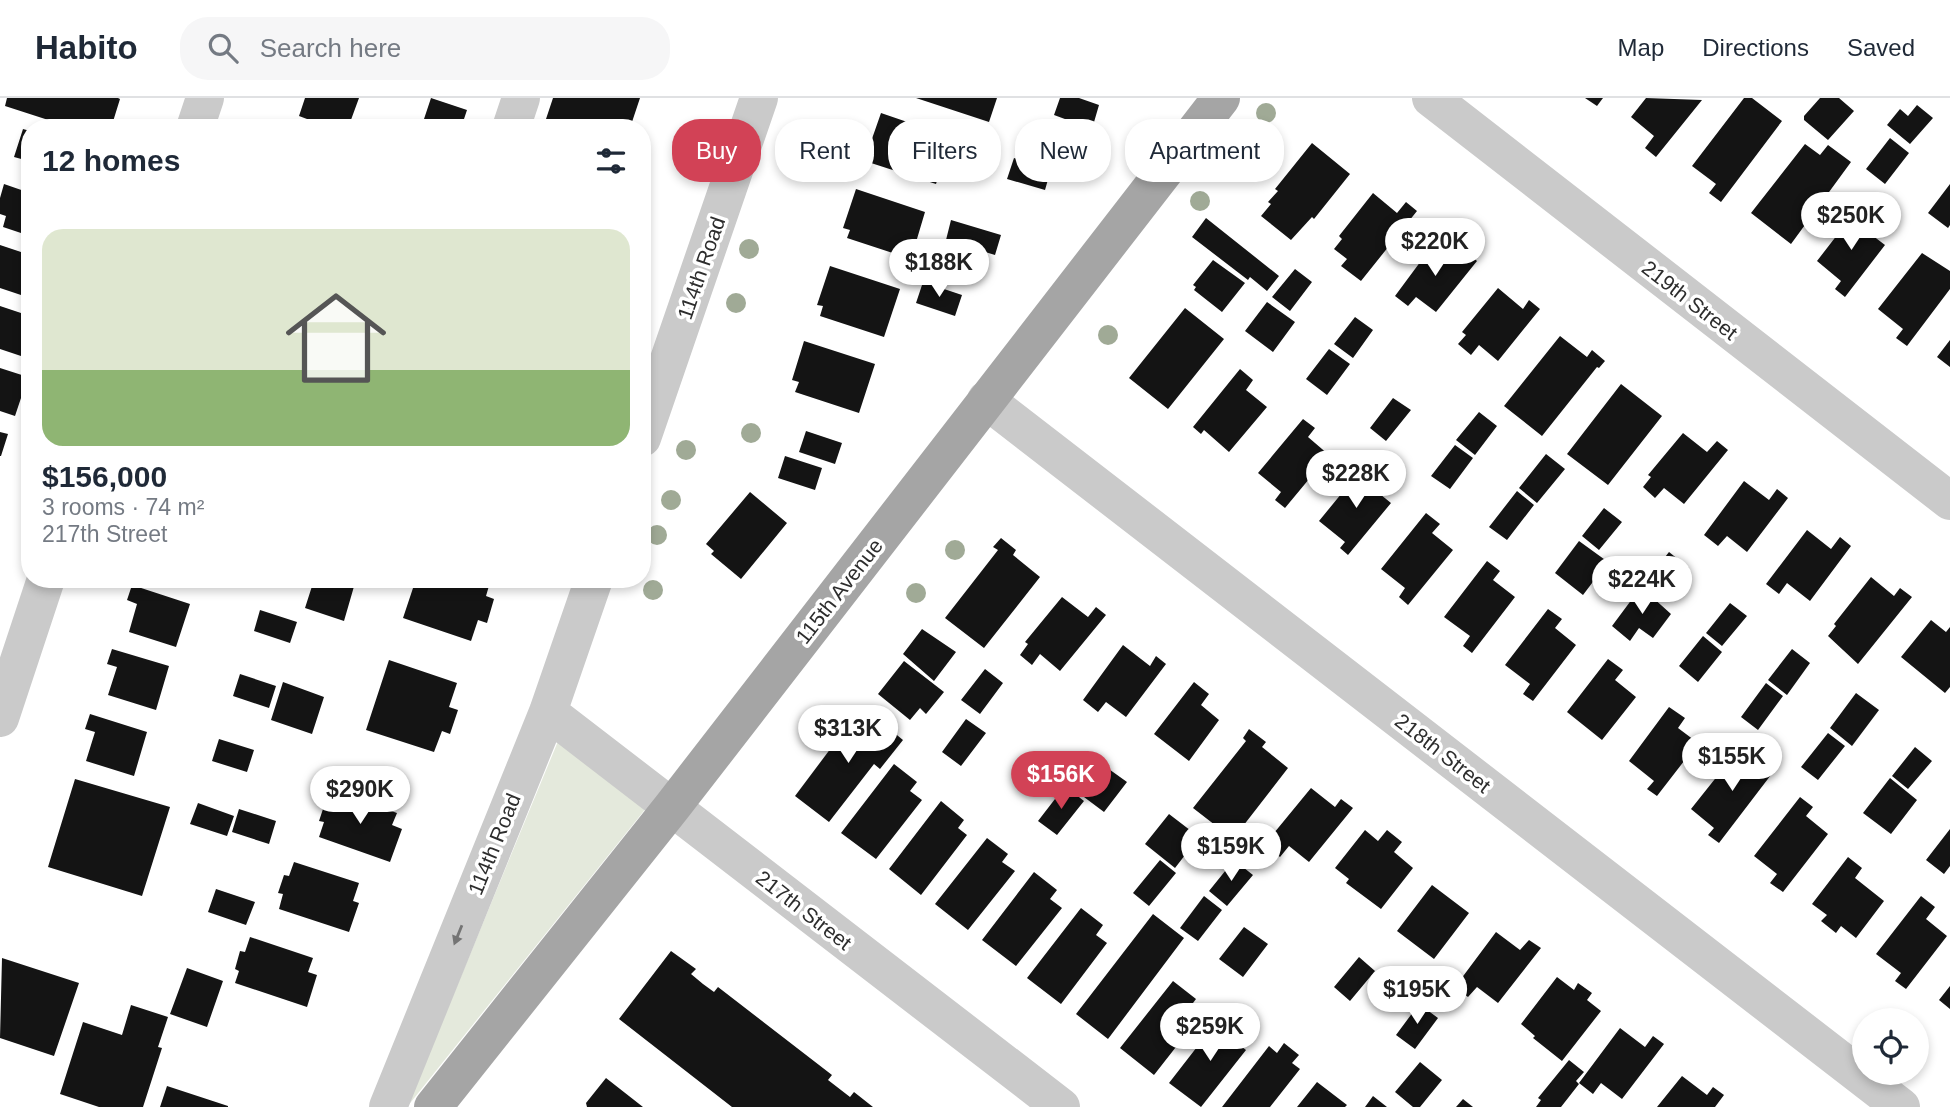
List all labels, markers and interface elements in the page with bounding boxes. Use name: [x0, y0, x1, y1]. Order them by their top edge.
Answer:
search box: [180, 17, 670, 80]
text: Habito: [35, 29, 138, 66]
icon: search: [204, 29, 242, 67]
text: Search here: [260, 33, 401, 63]
text: Map: [1618, 34, 1664, 61]
text: Directions: [1702, 34, 1809, 61]
text: Saved: [1847, 34, 1915, 61]
chip: Buy: [672, 119, 761, 182]
chip: Rent: [775, 119, 874, 182]
chip: Filters: [888, 119, 1001, 182]
chip: New: [1015, 119, 1111, 182]
chip: Apartment: [1125, 119, 1284, 182]
icon: filters: [592, 142, 630, 180]
text: 12 homes: [42, 144, 180, 177]
pin: $250K: [1802, 192, 1900, 252]
text: $250K: [1817, 202, 1885, 228]
street label: 114th Road: [673, 214, 729, 322]
pin: $220K: [1386, 218, 1484, 278]
text: $220K: [1401, 228, 1469, 254]
pin: $188K: [890, 240, 988, 299]
text: $188K: [905, 249, 973, 275]
street label: 219th Street: [1638, 256, 1742, 344]
icon: home: [273, 275, 399, 401]
pin: $228K: [1307, 450, 1405, 510]
text: $156,000: [42, 460, 167, 493]
text: $228K: [1322, 460, 1390, 486]
text: 3 rooms · 74 m²: [42, 494, 204, 520]
text: 217th Street: [42, 521, 167, 547]
street label: 115th Avenue: [791, 534, 887, 648]
pin: $224K: [1593, 556, 1691, 616]
text: $224K: [1608, 566, 1676, 592]
pin: $313K: [799, 706, 897, 765]
street label: 218th Street: [1391, 709, 1495, 797]
text: $313K: [814, 715, 882, 741]
pin: $155K: [1683, 734, 1781, 793]
text: $155K: [1698, 743, 1766, 769]
pin: $156K: [1012, 752, 1110, 811]
text: $156K: [1027, 761, 1095, 787]
pin: $290K: [311, 766, 409, 826]
text: $290K: [326, 776, 394, 802]
street label: 114th Road: [463, 790, 525, 898]
pin: $159K: [1182, 824, 1280, 883]
text: $159K: [1197, 833, 1265, 859]
street label: 217th Street: [752, 866, 856, 954]
one-way arrow: [452, 924, 463, 945]
pin: $195K: [1368, 967, 1466, 1026]
text: $195K: [1383, 976, 1451, 1002]
pin: $259K: [1161, 1004, 1259, 1063]
map controls: [1852, 1008, 1929, 1085]
button: locate: [1852, 1008, 1929, 1085]
text: $259K: [1176, 1013, 1244, 1039]

